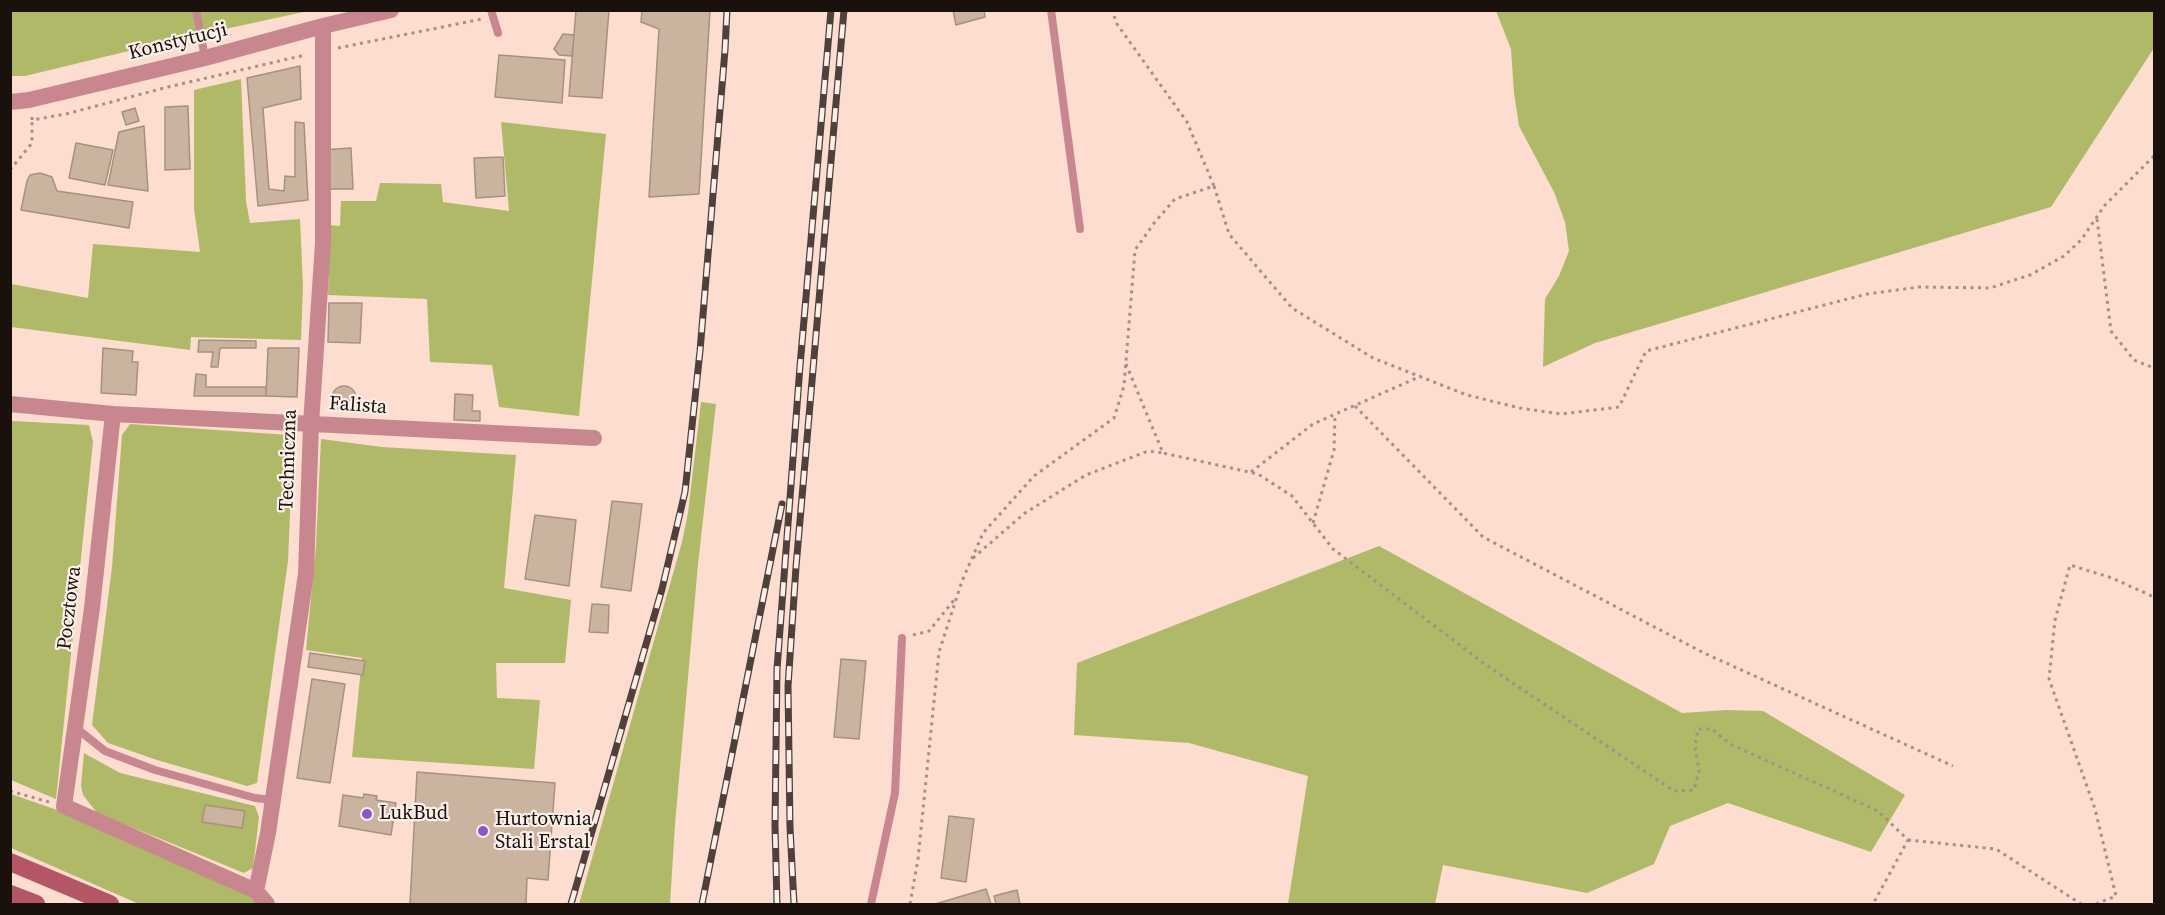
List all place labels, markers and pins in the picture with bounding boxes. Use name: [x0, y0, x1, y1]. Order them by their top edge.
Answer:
place label: LukBud: [379, 802, 448, 826]
marker: LukBud: [360, 807, 374, 821]
place label: Hurtownia Stali Erstal: [495, 808, 592, 855]
marker: Hurtownia Stali Erstal: [476, 824, 490, 838]

